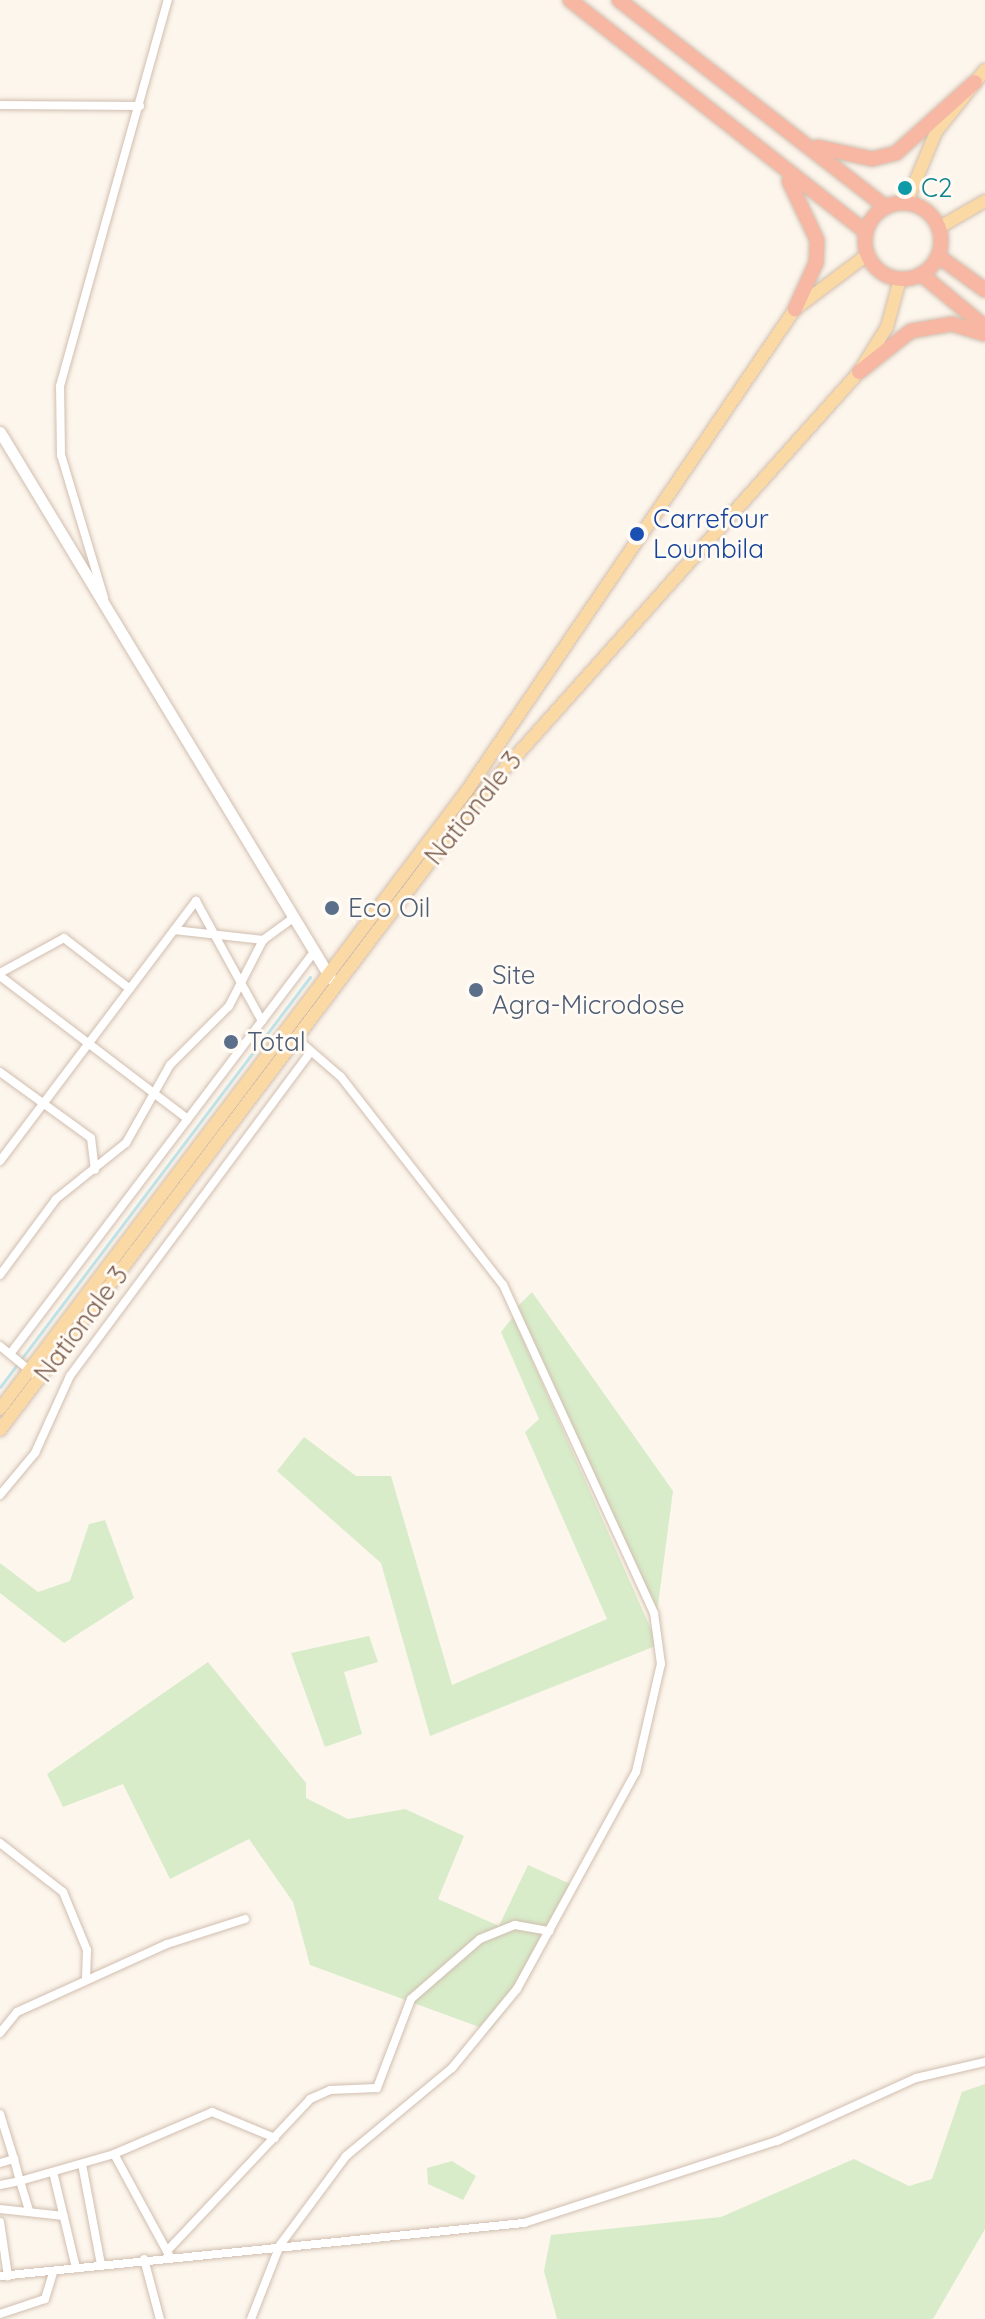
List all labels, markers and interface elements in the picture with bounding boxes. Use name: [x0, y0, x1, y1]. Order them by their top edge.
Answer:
place label: C2: [921, 172, 952, 204]
marker: C2: [896, 179, 914, 197]
place label: Carrefour Loumbila: [653, 503, 769, 564]
marker: Carrefour Loumbila: [628, 525, 646, 543]
street label: Nationale 3: [418, 745, 528, 871]
place label: Eco Oil: [348, 892, 430, 924]
marker: Eco Oil: [323, 899, 341, 917]
place label: Site Agra-Microdose: [492, 959, 685, 1020]
marker: Site Agra-Microdose: [467, 981, 485, 999]
place label: Total: [247, 1026, 306, 1058]
marker: Total: [222, 1033, 240, 1051]
street label: Nationale 3: [27, 1260, 135, 1388]

